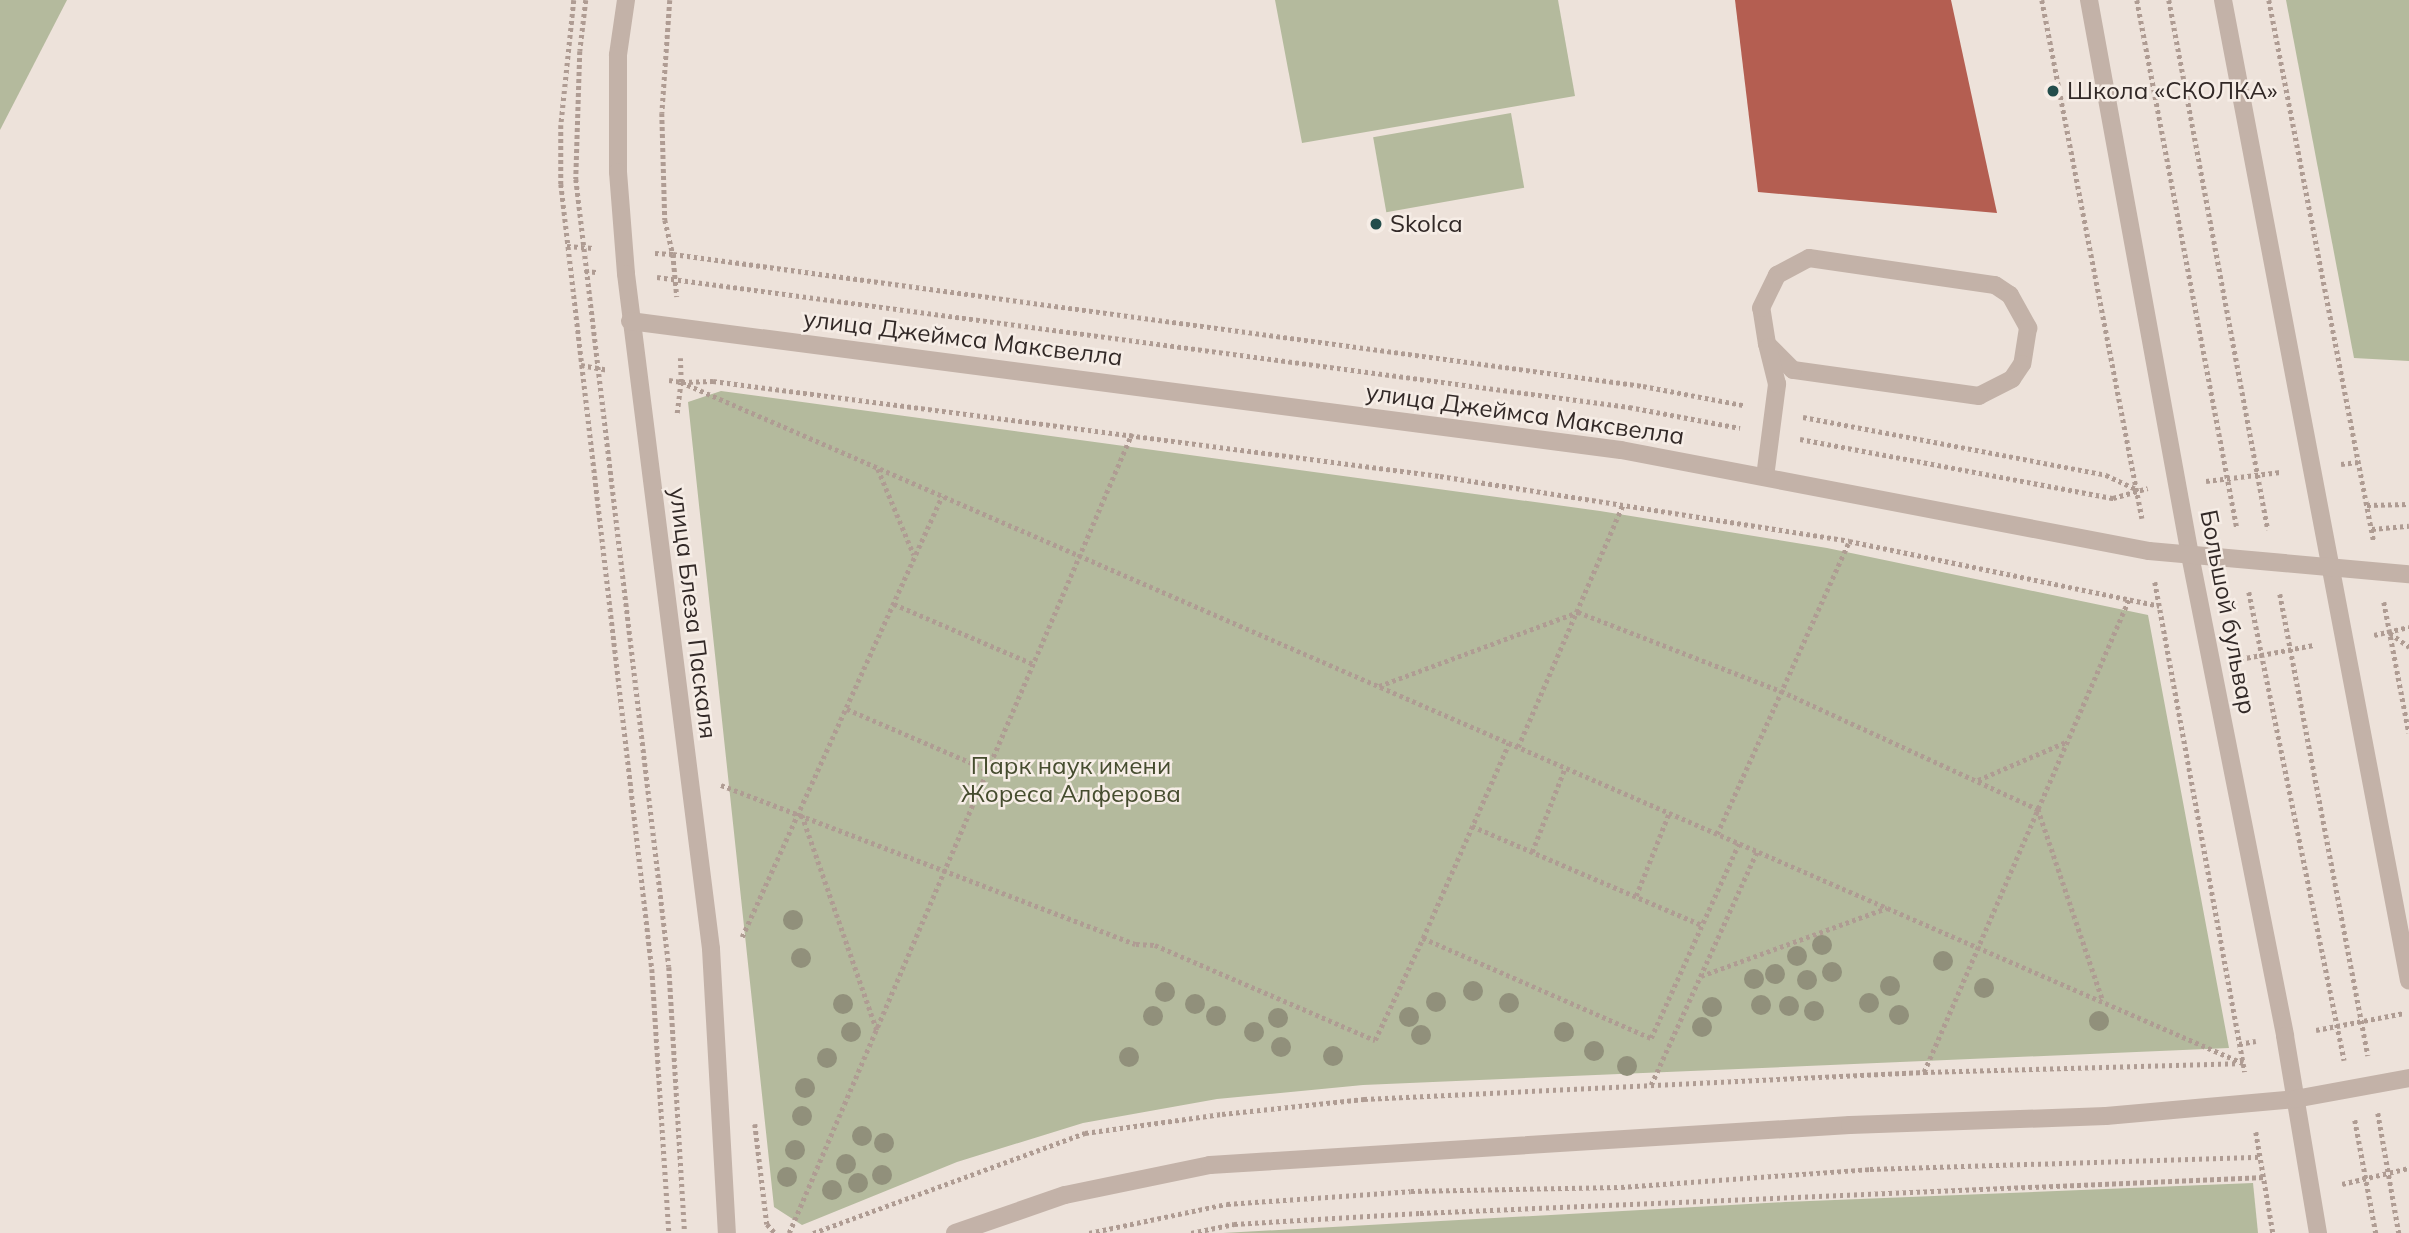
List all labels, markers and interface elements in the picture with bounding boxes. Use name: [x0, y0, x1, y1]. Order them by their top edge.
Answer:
place label: Школа «СКОЛКА»: [2067, 77, 2278, 105]
marker: Школа «СКОЛКА»: [2045, 83, 2061, 99]
place label: Skolca: [1390, 210, 1463, 238]
marker: Skolca: [1368, 216, 1384, 232]
street label: улица Джеймса Максвелла: [802, 304, 1124, 372]
street label: улица Джеймса Максвелла: [1364, 377, 1686, 451]
street label: улица Блеза Паскаля: [663, 486, 723, 740]
street label: Большой бульвар: [2194, 507, 2262, 717]
park label: Парк наук имени Жореса Алферова: [961, 752, 1181, 808]

